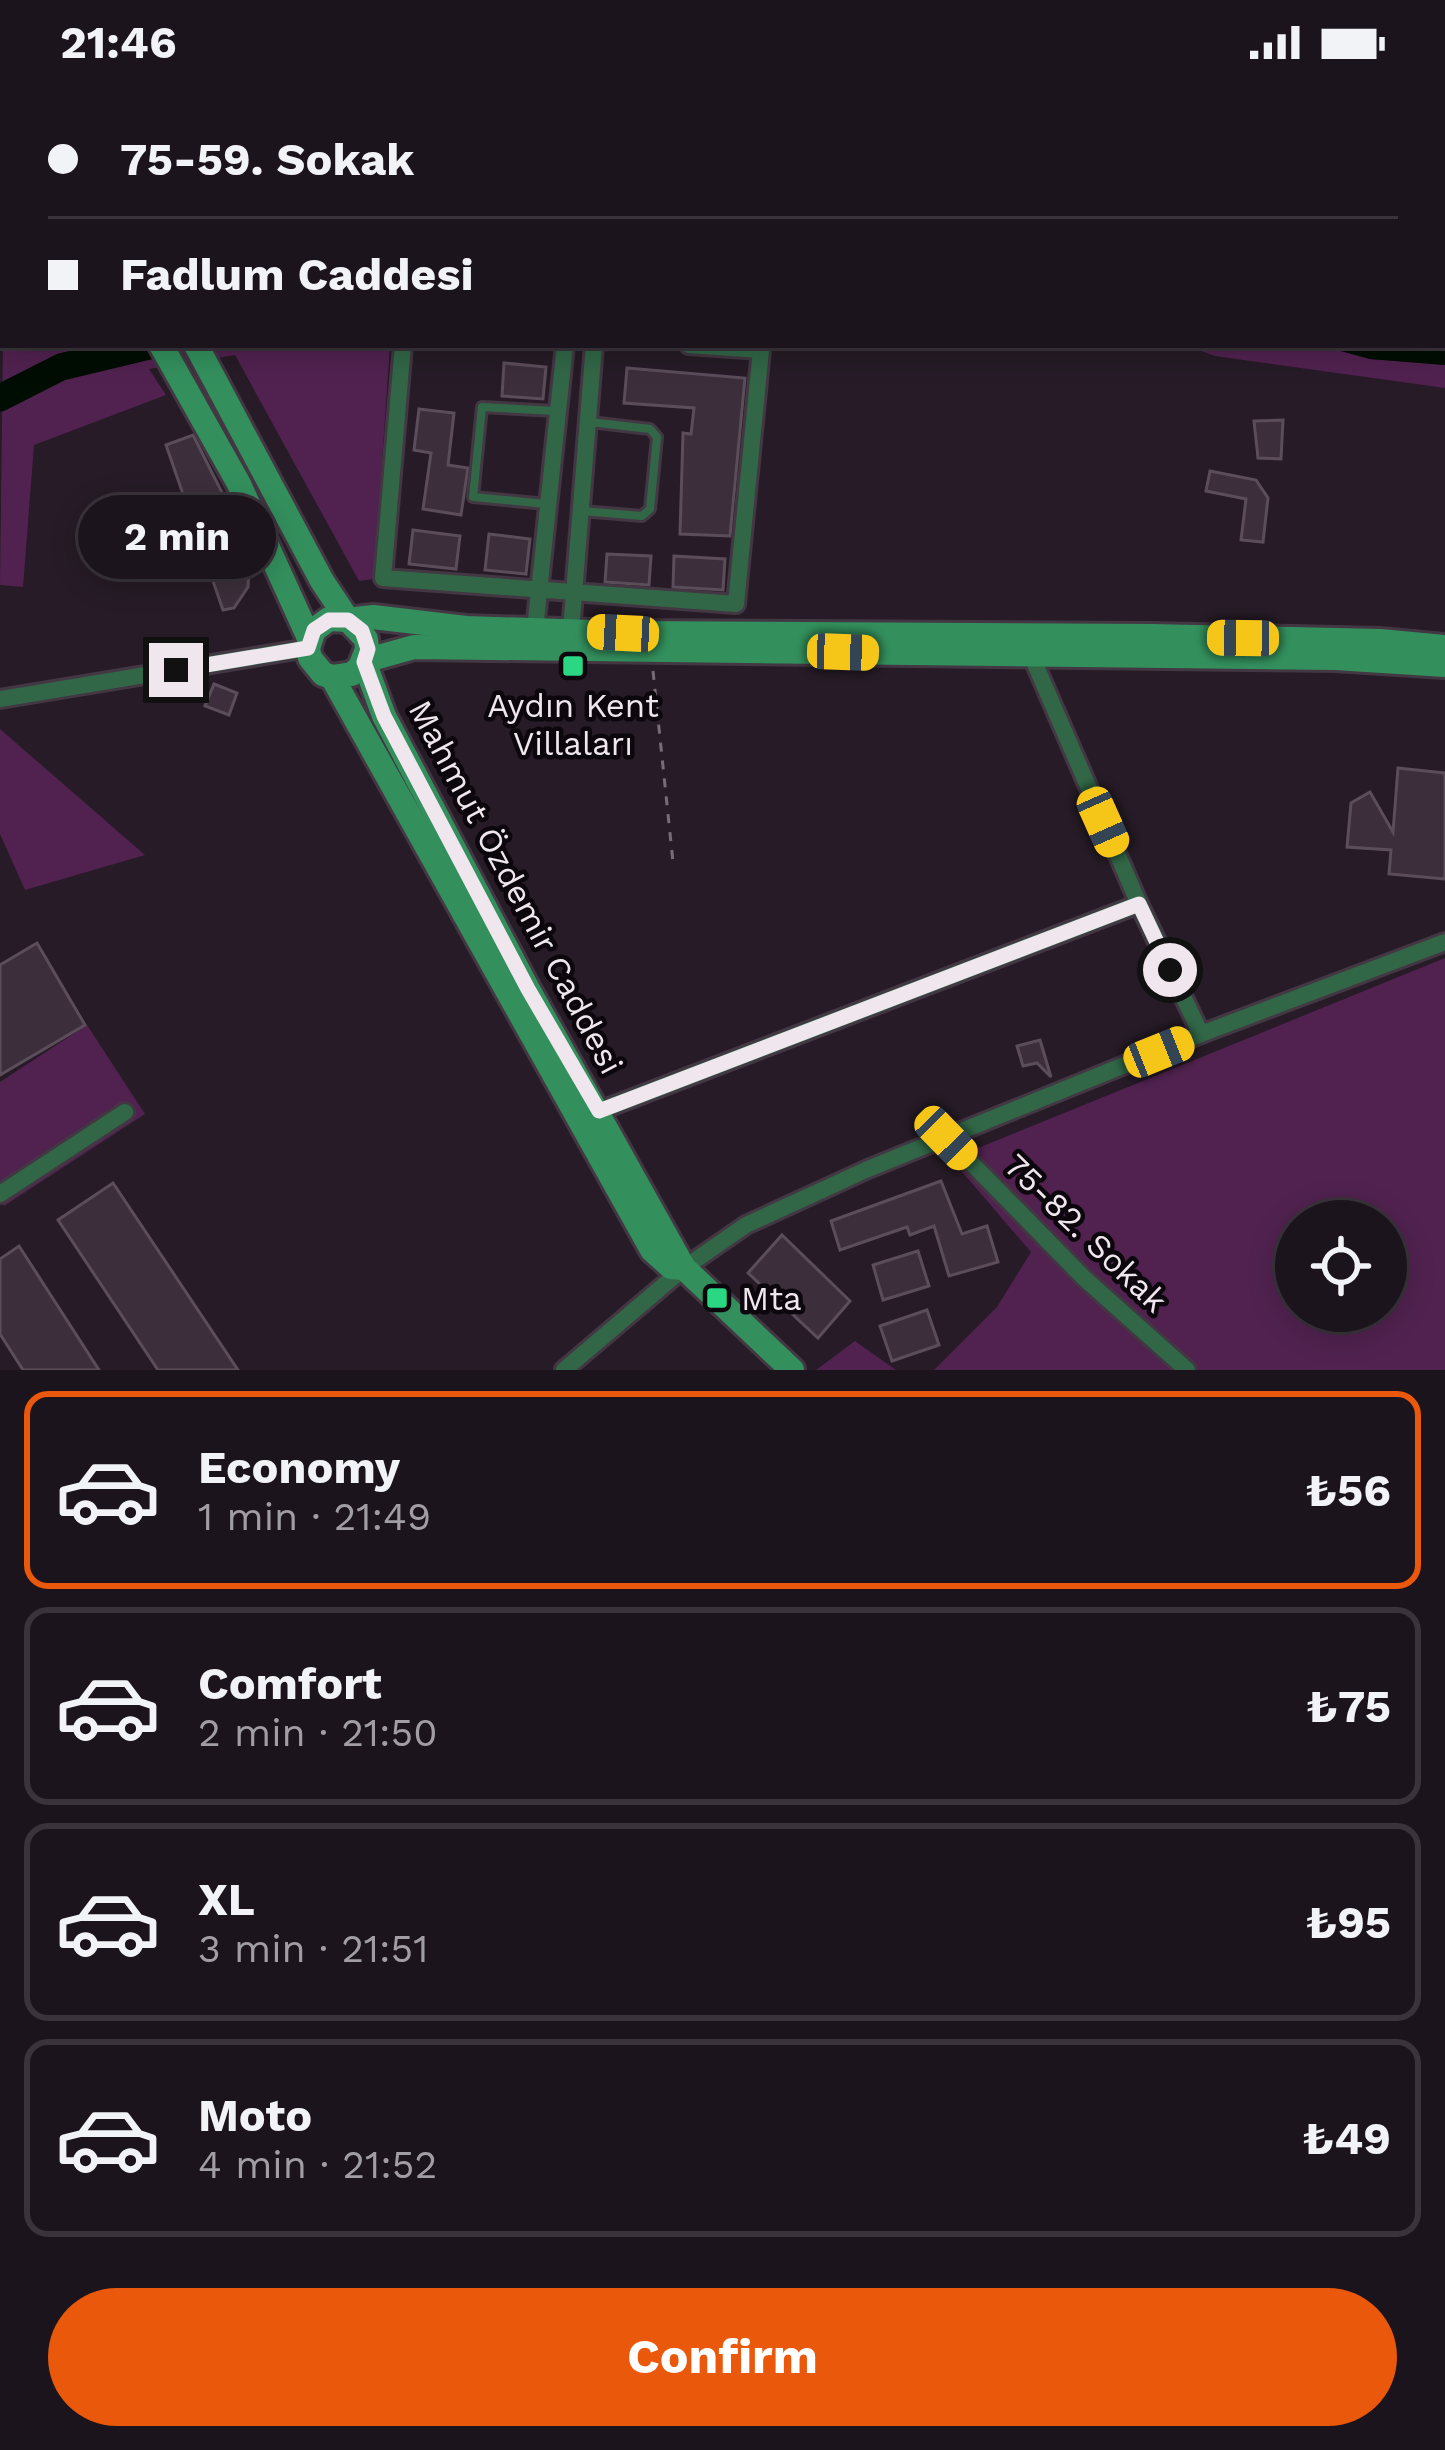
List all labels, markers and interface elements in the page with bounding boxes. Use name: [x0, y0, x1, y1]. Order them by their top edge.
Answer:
text: 21:46: [60, 16, 177, 69]
text: 75-59. Sokak: [120, 133, 414, 186]
text: Fadlum Caddesi: [120, 248, 474, 301]
callout: 2 min: [77, 496, 275, 580]
text: 2 min: [124, 514, 230, 559]
car: [586, 613, 660, 653]
car: [1207, 619, 1279, 657]
car: [806, 633, 880, 671]
route end: [149, 643, 203, 697]
marker: Aydın Kent Villaları: [560, 653, 586, 679]
place label: Aydın Kent Villaları: [487, 686, 659, 763]
street label: Mahmut Özdemir Caddesi: [401, 693, 631, 1081]
car: [1072, 782, 1134, 862]
route start: [1143, 943, 1197, 997]
car: [1119, 1022, 1199, 1082]
car: [908, 1100, 984, 1176]
street label: 75-82. Sokak: [997, 1146, 1175, 1320]
map controls: [1275, 1200, 1407, 1332]
button: locate: [1275, 1200, 1407, 1332]
place label: Mta: [741, 1279, 802, 1318]
marker: Mta: [704, 1285, 730, 1311]
icon: car: [54, 1436, 162, 1544]
text: Economy: [198, 1441, 400, 1494]
text: ₺56: [1305, 1464, 1391, 1517]
text: 1 min · 21:49: [198, 1494, 431, 1539]
icon: car: [54, 1652, 162, 1760]
text: Comfort: [198, 1657, 382, 1710]
text: ₺75: [1306, 1680, 1391, 1733]
text: 2 min · 21:50: [198, 1710, 438, 1755]
icon: car: [54, 1868, 162, 1976]
text: XL: [198, 1873, 255, 1926]
text: ₺95: [1305, 1896, 1391, 1949]
text: 3 min · 21:51: [198, 1926, 429, 1971]
icon: car: [54, 2084, 162, 2192]
text: Moto: [198, 2089, 312, 2142]
text: ₺49: [1302, 2112, 1391, 2165]
text: 4 min · 21:52: [198, 2142, 437, 2187]
button: Confirm: [48, 2288, 1397, 2426]

